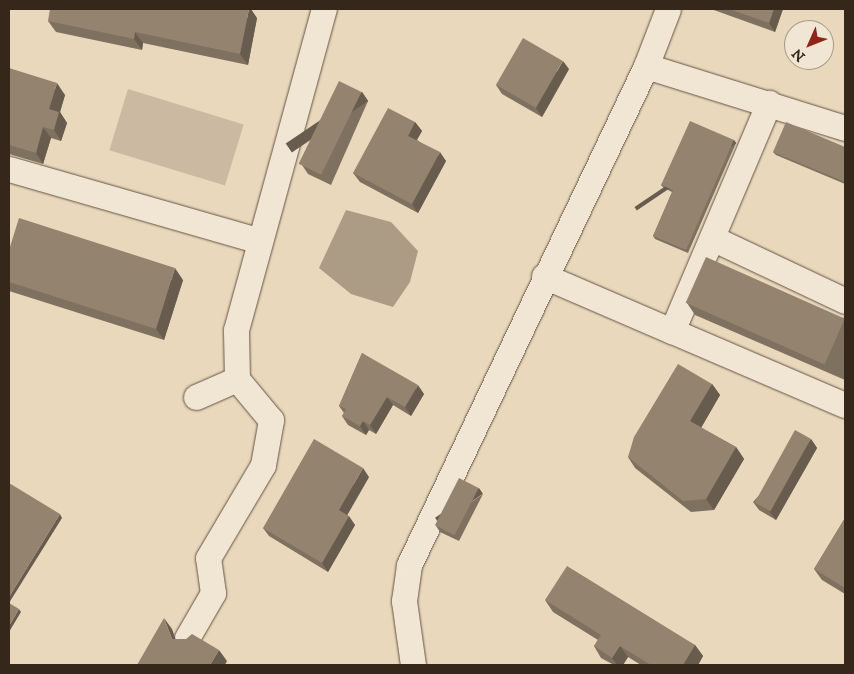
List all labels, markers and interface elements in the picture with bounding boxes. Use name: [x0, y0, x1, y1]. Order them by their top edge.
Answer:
north arrow: [784, 20, 834, 70]
text: N: [788, 44, 809, 65]

